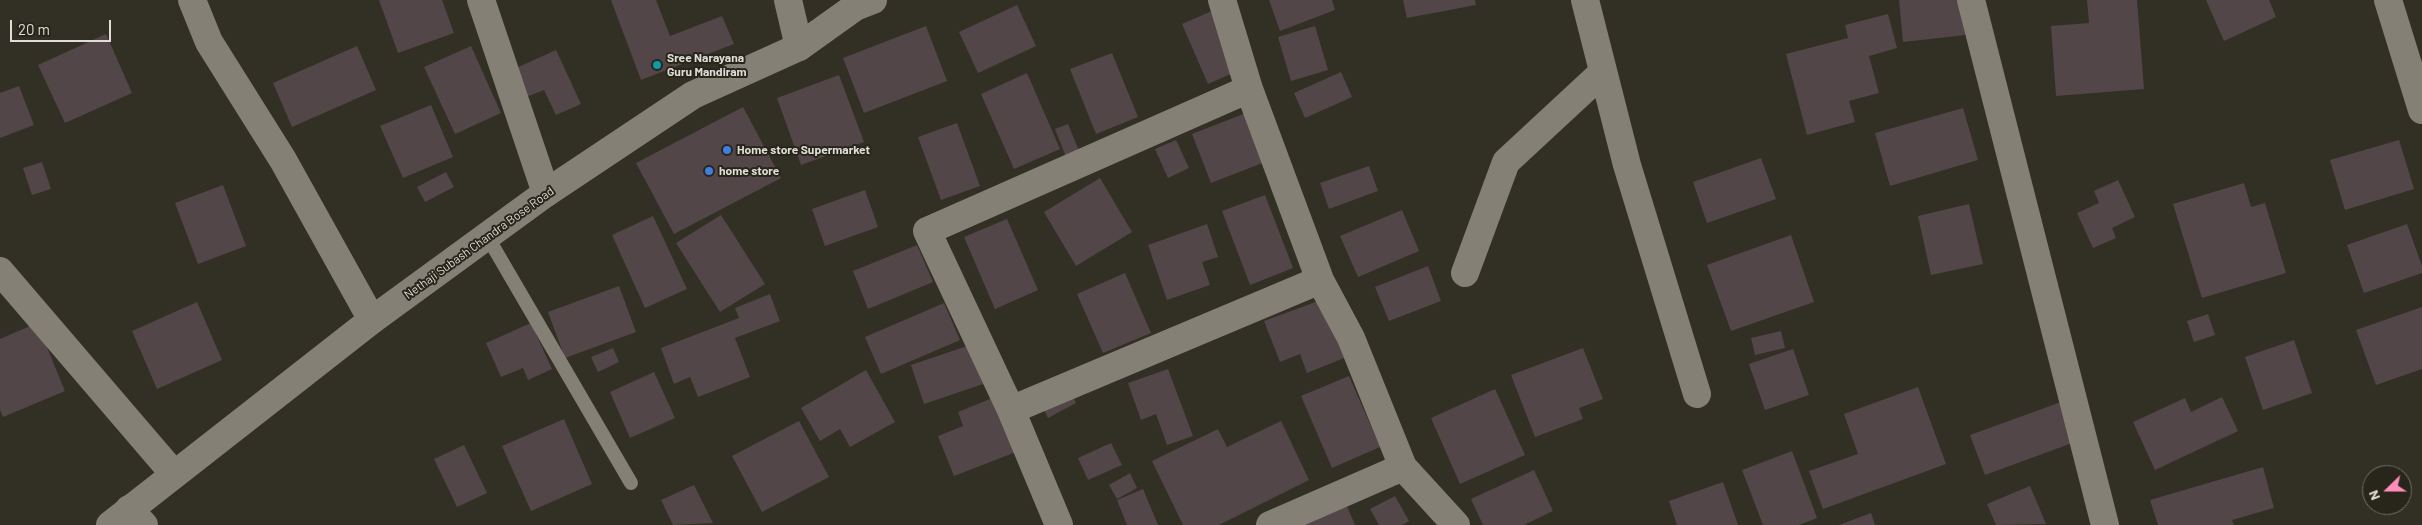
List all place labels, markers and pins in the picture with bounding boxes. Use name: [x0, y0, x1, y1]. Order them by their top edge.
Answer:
place label: Sree Narayana Guru Mandiram: [667, 51, 747, 79]
marker: Sree Narayana Guru Mandiram: [651, 59, 663, 71]
place label: Home store Supermarket: [737, 143, 870, 157]
marker: Home store Supermarket: [721, 144, 733, 156]
place label: home store: [719, 164, 779, 178]
marker: home store: [703, 165, 715, 177]

